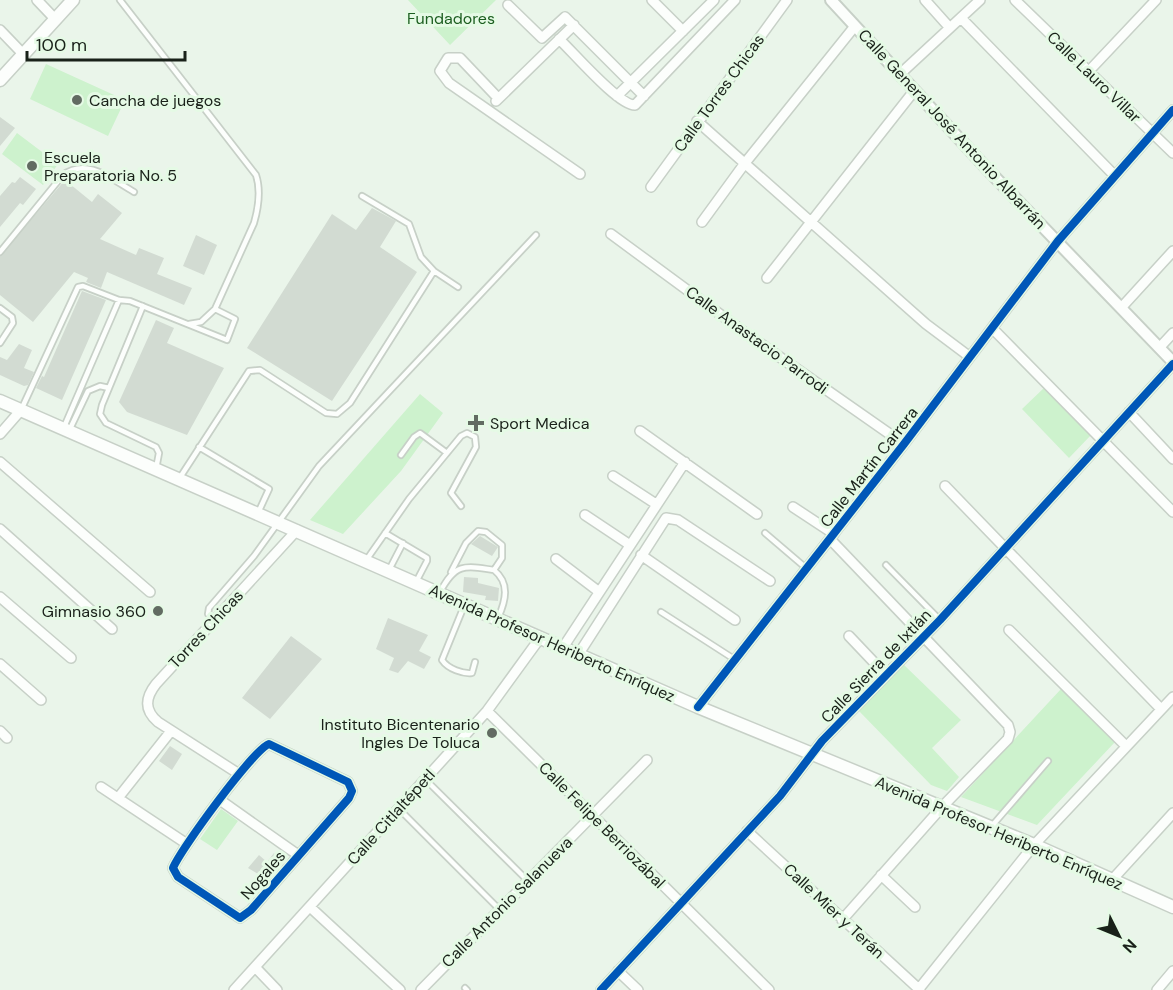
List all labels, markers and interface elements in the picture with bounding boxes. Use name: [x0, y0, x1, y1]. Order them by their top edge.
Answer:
park label: Fundadores: [407, 8, 495, 29]
scale bar: [27, 24, 184, 62]
street label: Calle General José Antonio Albarrán: [854, 24, 1050, 234]
street label: Calle Lauro Villar: [1043, 27, 1145, 127]
street label: Calle Torres Chicas: [669, 30, 769, 156]
text: 100 m: [36, 33, 87, 57]
place label: Cancha de juegos: [89, 90, 221, 111]
marker: Cancha de juegos: [70, 93, 84, 107]
place label: Escuela Preparatoria No. 5: [44, 147, 177, 186]
marker: Escuela Preparatoria No. 5: [25, 159, 39, 173]
street label: Calle Anastacio Parrodi: [682, 281, 832, 399]
street label: Calle Martín Carrera: [815, 402, 923, 532]
place label: Sport Medica: [490, 413, 590, 434]
marker: Sport Medica: [467, 414, 485, 432]
street label: Avenida Profesor Heriberto Enríquez: [426, 579, 678, 707]
street label: Torres Chicas: [164, 585, 248, 673]
place label: Gimnasio 360: [42, 601, 146, 622]
marker: Gimnasio 360: [151, 604, 165, 618]
street label: Calle Sierra de Ixtlán: [816, 605, 936, 727]
place label: Instituto Bicentenario Ingles De Toluca: [321, 714, 480, 753]
marker: Instituto Bicentenario Ingles De Toluca: [485, 726, 499, 740]
street label: Calle Felipe Berriozábal: [534, 757, 670, 893]
street label: Calle Citlaltépetl: [342, 765, 440, 869]
street label: Avenida Profesor Heriberto Enríquez: [872, 771, 1126, 895]
street label: Calle Antonio Salanueva: [437, 832, 577, 972]
street label: Nogales: [236, 846, 290, 904]
street label: Calle Mier y Terán: [779, 859, 889, 963]
north arrow: [1089, 906, 1149, 966]
text: N: [1118, 934, 1141, 957]

